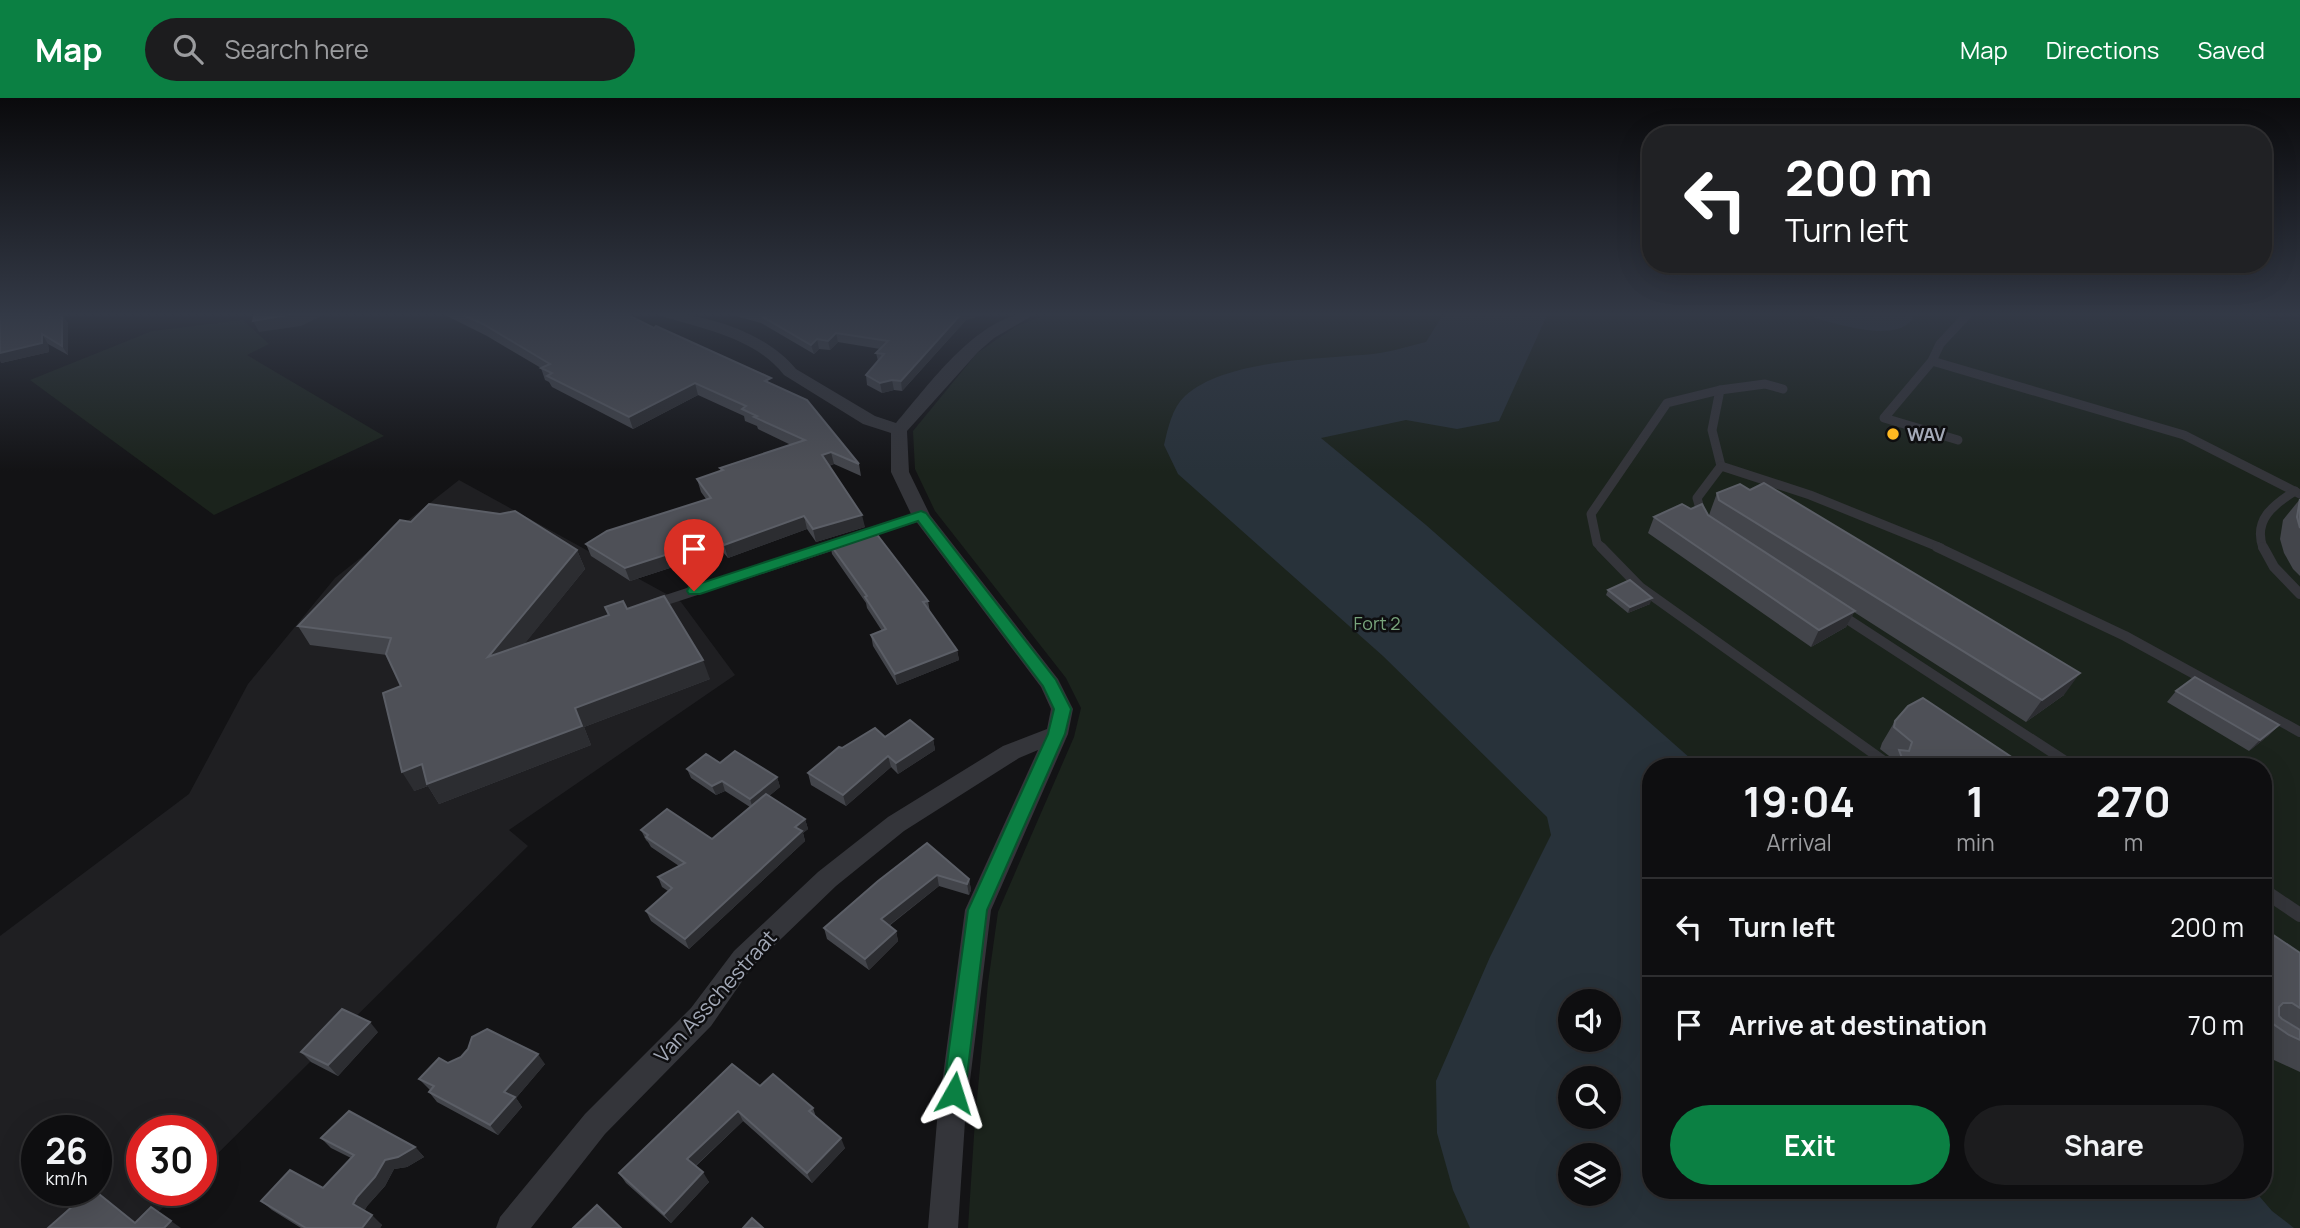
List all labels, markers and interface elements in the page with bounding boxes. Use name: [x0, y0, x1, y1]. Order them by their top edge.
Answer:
search box: [145, 18, 635, 81]
text: Map: [35, 27, 103, 72]
icon: search: [169, 30, 207, 68]
text: Search here: [225, 31, 369, 67]
text: Map: [1960, 33, 2008, 66]
text: Directions: [2046, 33, 2159, 66]
text: Saved: [2197, 33, 2265, 66]
text: 200 m: [1785, 144, 1933, 211]
icon: left: [1670, 154, 1761, 245]
text: Turn left: [1785, 208, 1909, 252]
place label: WAV: [1907, 422, 1946, 446]
marker: WAV: [1885, 426, 1901, 442]
pin: [664, 519, 724, 591]
icon: arrive: [675, 530, 713, 568]
park label: Fort 2: [1354, 611, 1401, 635]
text: 19:04: [1743, 772, 1855, 830]
text: 1: [1966, 772, 1985, 830]
text: 270: [2096, 772, 2171, 830]
text: Arrival: [1766, 826, 1832, 858]
text: min: [1956, 826, 1995, 858]
text: m: [2124, 826, 2143, 858]
icon: left: [1670, 908, 1708, 946]
text: Turn left: [1729, 909, 1836, 945]
text: 200 m: [2170, 909, 2244, 945]
street label: Van Asschestraat: [648, 923, 782, 1069]
map controls: [1558, 989, 1621, 1206]
button: sound: [1558, 989, 1621, 1052]
icon: arrive: [1670, 1006, 1708, 1044]
text: Arrive at destination: [1729, 1007, 1987, 1043]
text: 70 m: [2188, 1007, 2244, 1043]
position arrow: [917, 1056, 991, 1130]
button: search: [1558, 1066, 1621, 1129]
button: Exit: [1670, 1105, 1950, 1185]
button: Share: [1964, 1105, 2244, 1185]
speed limit sign: 30: [126, 1115, 217, 1206]
text: 26: [45, 1127, 88, 1175]
button: layers: [1558, 1143, 1621, 1206]
text: km/h: [46, 1166, 87, 1190]

